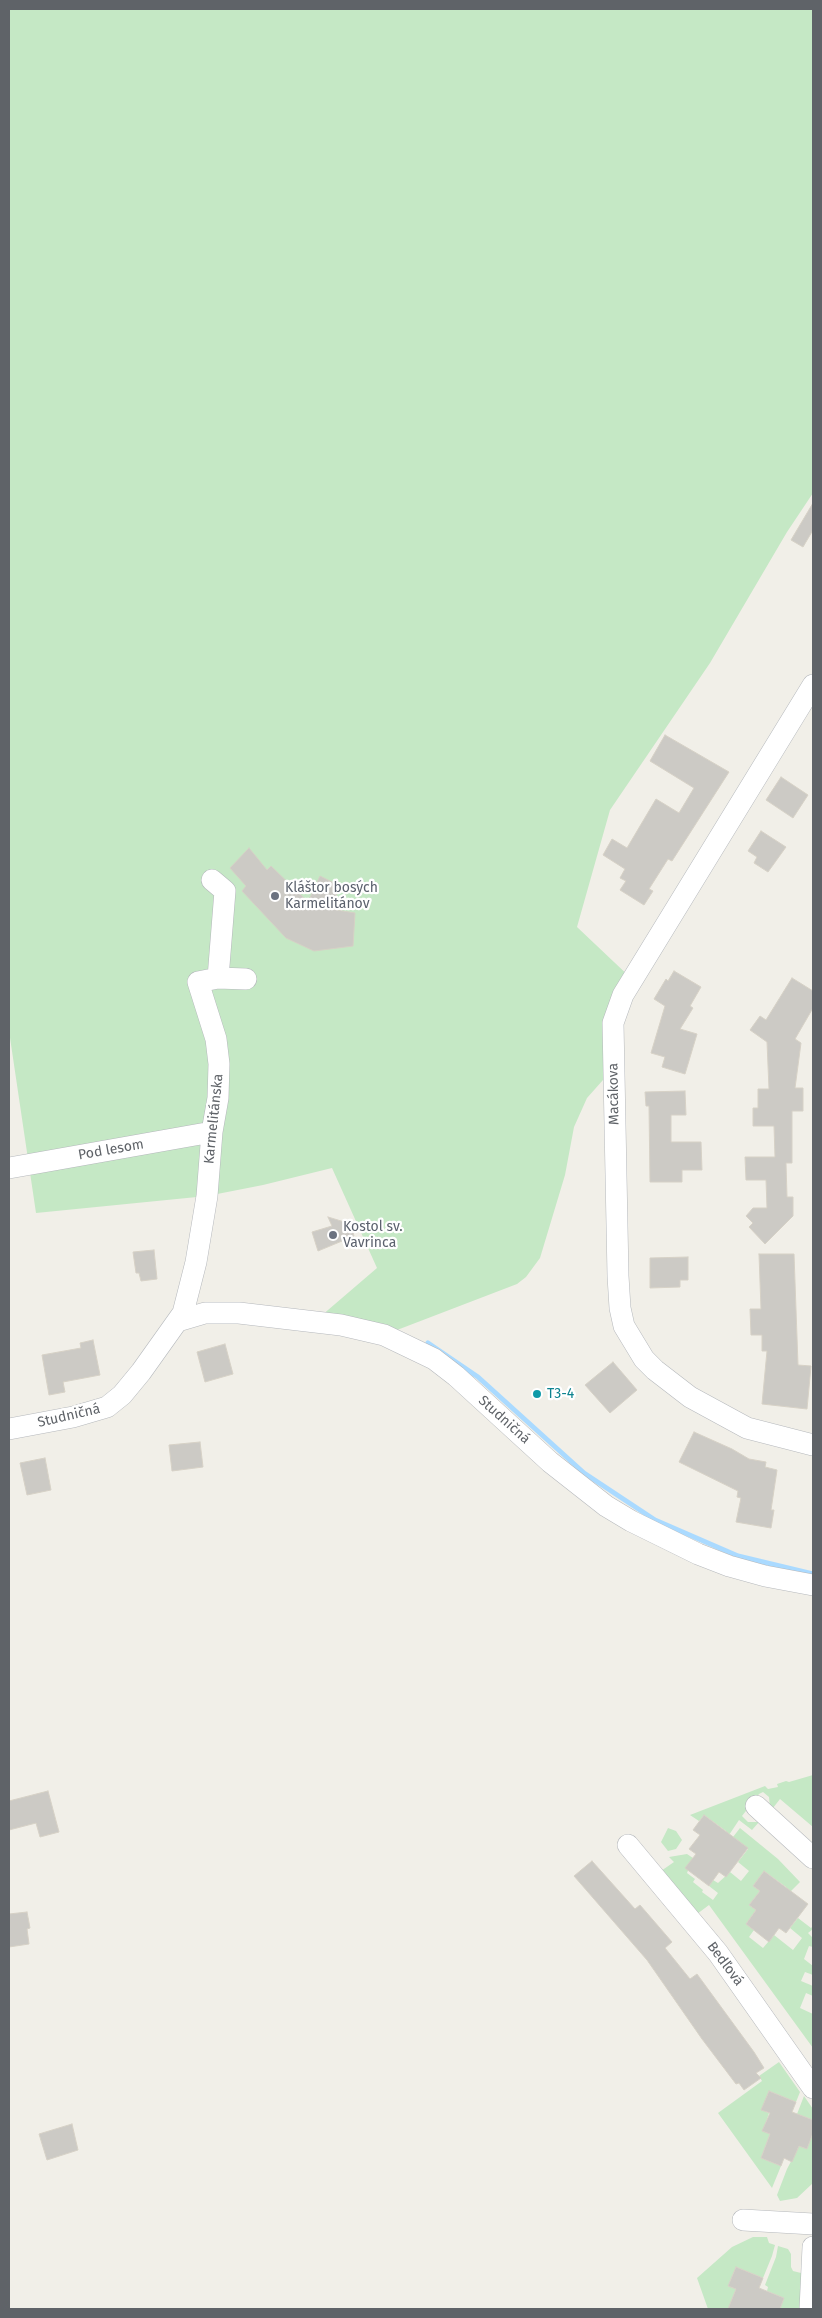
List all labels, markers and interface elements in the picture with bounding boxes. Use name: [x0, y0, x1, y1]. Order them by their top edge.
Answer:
place label: Kláštor bosých Karmelitánov: [285, 880, 378, 912]
marker: Kláštor bosých Karmelitánov: [269, 890, 281, 902]
street label: Macákova: [605, 1063, 623, 1125]
street label: Karmelitánska: [201, 1073, 227, 1165]
street label: Pod lesom: [77, 1136, 145, 1164]
place label: Kostol sv. Vavrinca: [343, 1219, 403, 1252]
marker: Kostol sv. Vavrinca: [327, 1229, 339, 1241]
place label: T3-4: [547, 1386, 574, 1402]
marker: T3-4: [531, 1388, 543, 1400]
street label: Studničná: [475, 1392, 533, 1448]
street label: Studničná: [36, 1401, 102, 1431]
street label: Bedľová: [703, 1939, 747, 1989]

